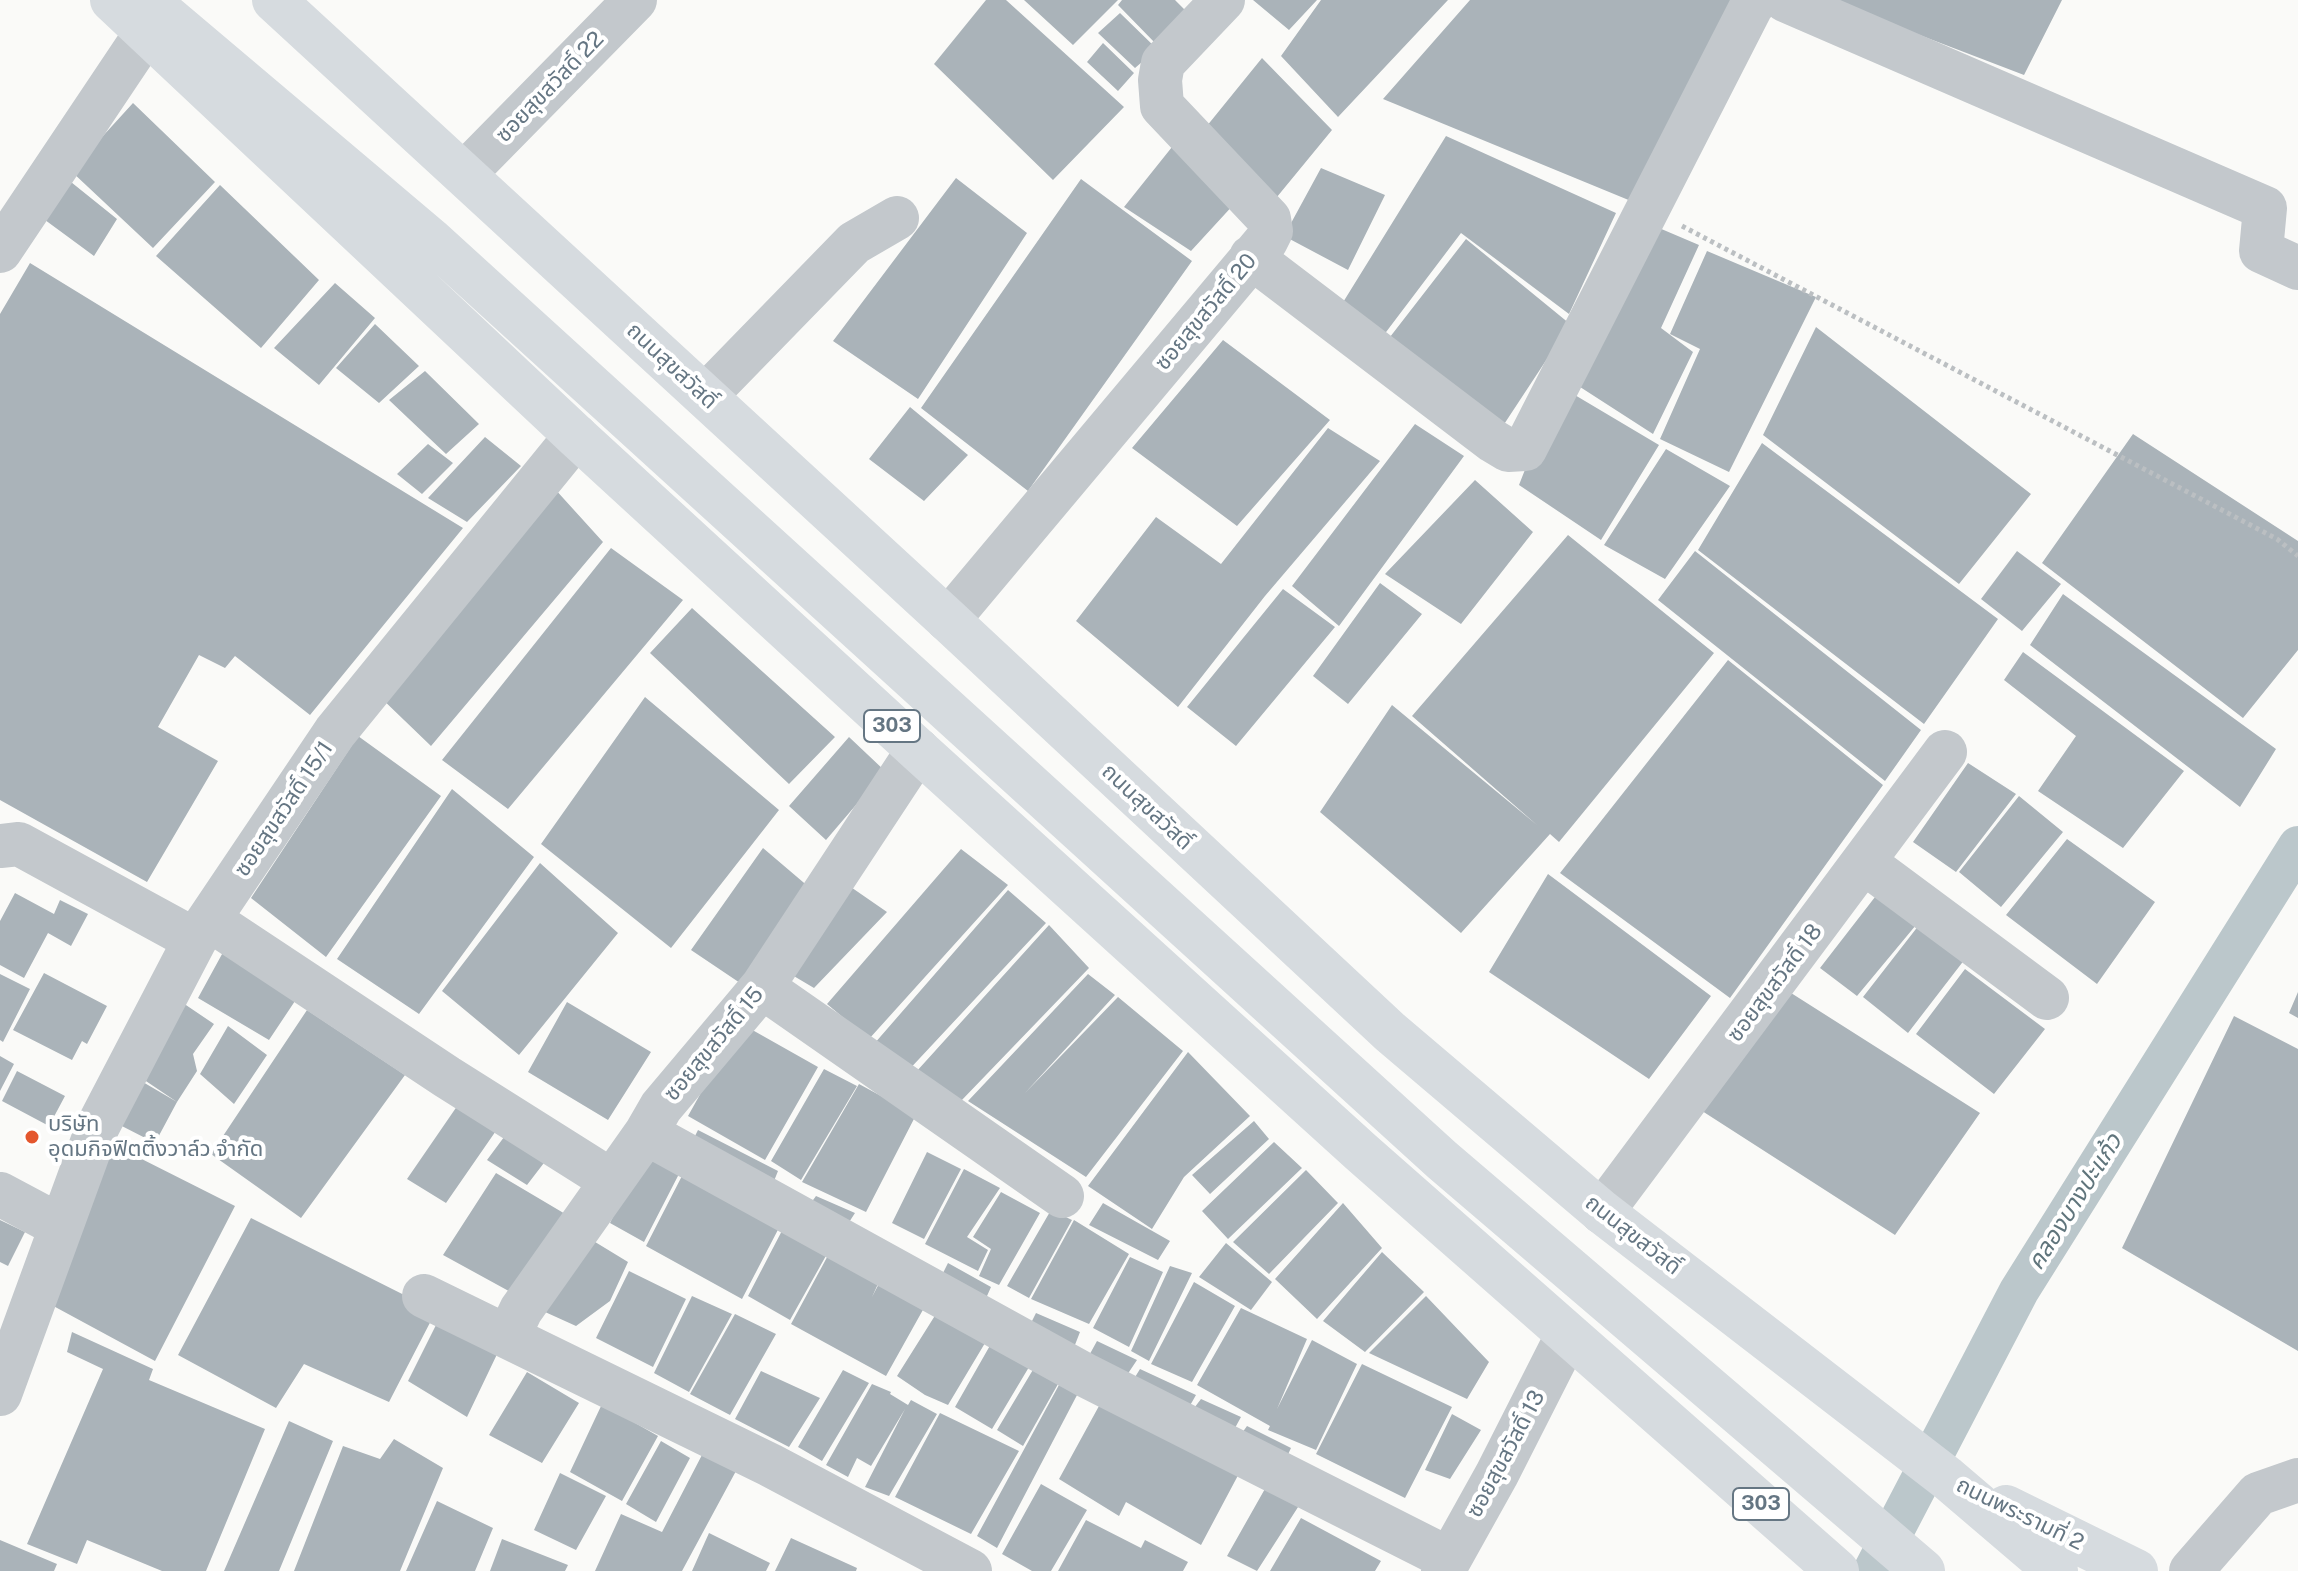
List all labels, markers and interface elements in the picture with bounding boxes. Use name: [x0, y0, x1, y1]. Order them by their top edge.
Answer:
street label: ซอยสุขสวัสดิ์ 22: [491, 26, 609, 148]
street label: ซอยสุขสวัสดิ์ 20: [1150, 248, 1262, 376]
street label: ถนนสุขสวัสดิ์: [621, 317, 723, 415]
road number: 303: [864, 710, 920, 742]
street label: ซอยสุขสวัสดิ์ 15/1: [229, 736, 339, 882]
street label: ถนนสุขสวัสดิ์: [1096, 758, 1198, 856]
street label: ซอยสุขสวัสดิ์ 18: [1722, 919, 1828, 1047]
street label: ซอยสุขสวัสดิ์ 15: [659, 982, 769, 1106]
place label: บริษัท อุดมกิจฟิตติ้งวาล์ว จำกัด: [48, 1111, 263, 1162]
marker: บริษัท อุดมกิจฟิตติ้งวาล์ว จำกัด: [23, 1128, 41, 1146]
water label: คลองบางปะแก้ว: [2022, 1129, 2128, 1275]
street label: ถนนสุขสวัสดิ์: [1580, 1189, 1686, 1281]
street label: ซอยสุขสวัสดิ์ 13: [1461, 1386, 1551, 1522]
street label: ถนนพระรามที่ 2: [1952, 1472, 2088, 1556]
road number: 303: [1733, 1488, 1789, 1520]

